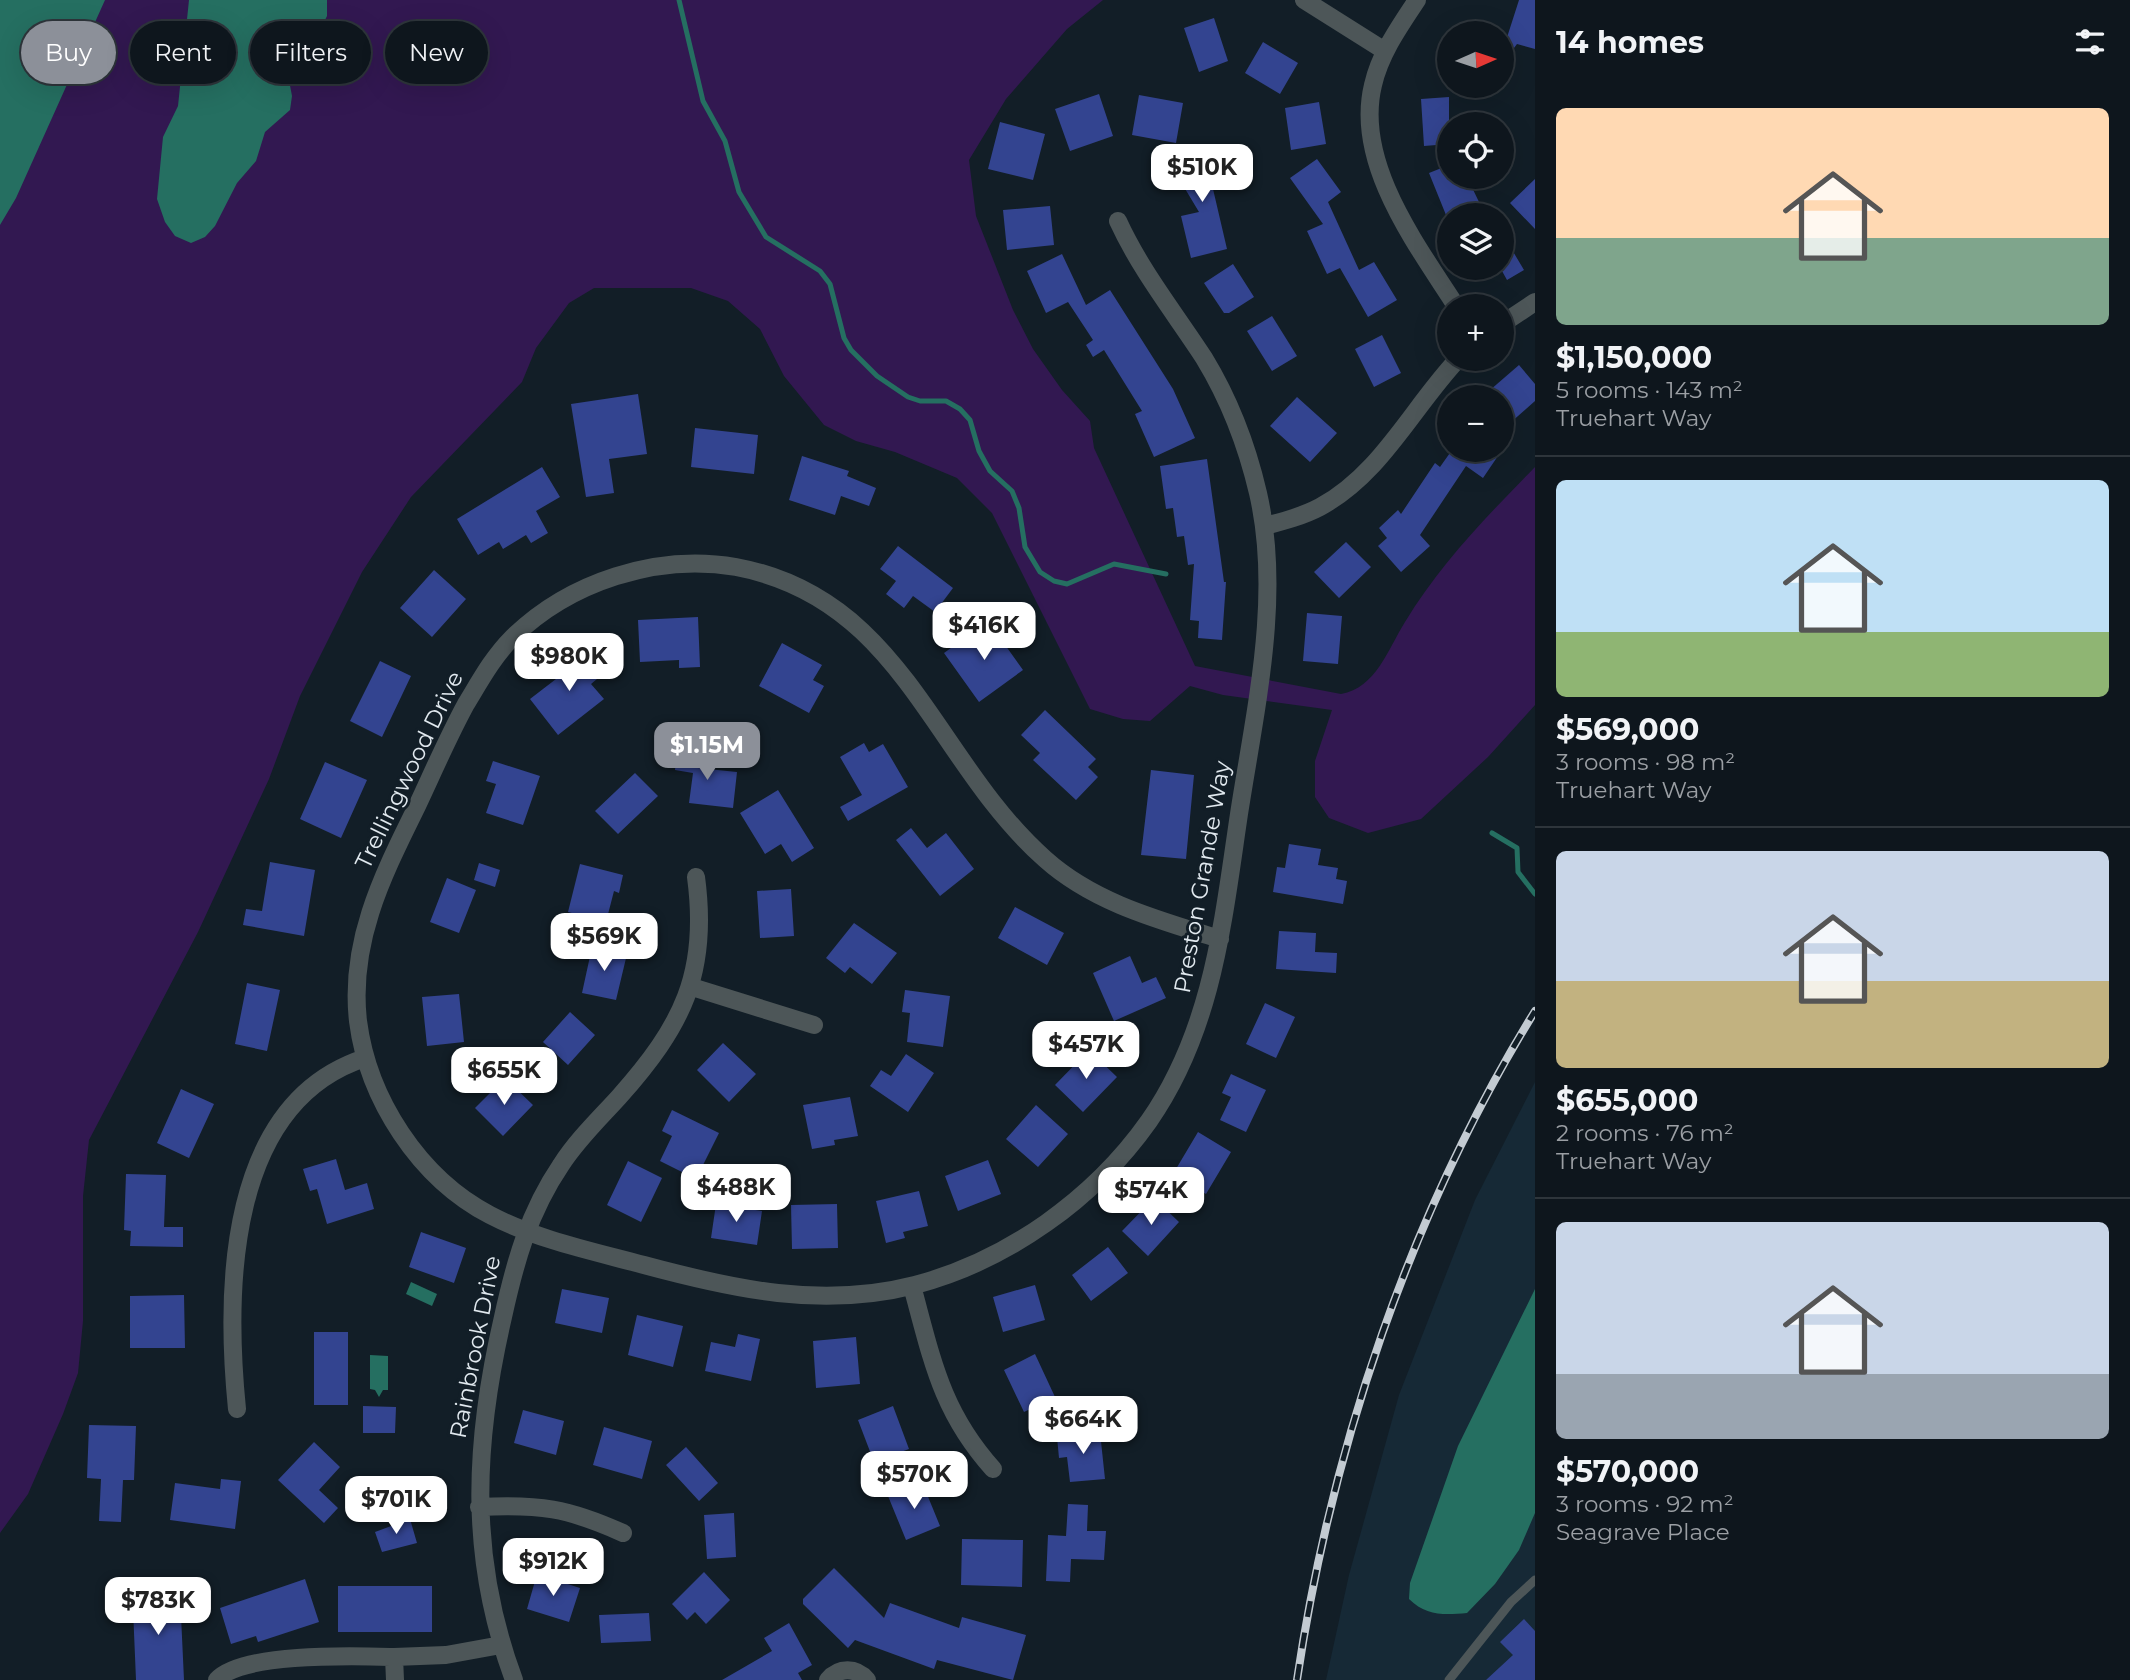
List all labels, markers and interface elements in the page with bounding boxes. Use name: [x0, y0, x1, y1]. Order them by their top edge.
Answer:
chip: Buy: [21, 21, 116, 84]
chip: Rent: [130, 21, 236, 84]
chip: Filters: [250, 21, 371, 84]
chip: New: [385, 21, 488, 84]
north arrow: [1437, 21, 1514, 98]
map controls: [1437, 21, 1514, 462]
icon: filters: [2071, 23, 2109, 61]
text: 14 homes: [1556, 24, 1704, 61]
button: locate: [1437, 112, 1514, 189]
pin: $510K: [1153, 144, 1251, 204]
text: $510K: [1167, 153, 1237, 181]
icon: home: [1770, 153, 1896, 279]
button: layers: [1437, 203, 1514, 280]
button: +: [1437, 294, 1514, 371]
text: $1,150,000: [1556, 339, 1712, 376]
text: 5 rooms · 143 m²: [1556, 376, 1743, 404]
button: −: [1437, 385, 1514, 462]
text: Truehart Way: [1556, 404, 1711, 432]
icon: home: [1770, 525, 1896, 651]
pin: $416K: [935, 602, 1033, 662]
text: $416K: [949, 611, 1019, 639]
pin: $980K: [520, 634, 618, 693]
text: $980K: [531, 642, 607, 670]
street label: Trellingwood Drive: [349, 667, 469, 873]
text: $569,000: [1556, 711, 1699, 748]
pin: $1.15M: [650, 722, 764, 782]
text: $1.15M: [670, 731, 744, 759]
text: 3 rooms · 98 m²: [1556, 748, 1735, 776]
street label: Preston Grande Way: [1168, 758, 1236, 995]
text: Truehart Way: [1556, 776, 1711, 804]
icon: home: [1770, 896, 1896, 1022]
pin: $569K: [555, 914, 653, 973]
text: $569K: [567, 922, 641, 950]
pin: $457K: [1037, 1021, 1135, 1081]
text: $457K: [1048, 1030, 1124, 1058]
pin: $655K: [455, 1048, 553, 1107]
text: $655K: [467, 1056, 541, 1084]
text: $655,000: [1556, 1082, 1698, 1119]
text: 2 rooms · 76 m²: [1556, 1119, 1734, 1147]
text: Truehart Way: [1556, 1147, 1711, 1175]
pin: $488K: [687, 1164, 785, 1224]
pin: $574K: [1102, 1168, 1200, 1227]
text: $488K: [697, 1173, 775, 1201]
text: $574K: [1114, 1176, 1188, 1204]
street label: Rainbrook Drive: [444, 1253, 506, 1441]
icon: home: [1770, 1267, 1896, 1393]
pin: $664K: [1034, 1396, 1132, 1456]
text: $664K: [1045, 1405, 1121, 1433]
pin: $570K: [865, 1452, 963, 1511]
text: $570,000: [1556, 1453, 1699, 1490]
text: $570K: [877, 1460, 951, 1488]
pin: $701K: [347, 1476, 445, 1536]
text: $701K: [361, 1485, 431, 1513]
text: 3 rooms · 92 m²: [1556, 1490, 1734, 1518]
text: Seagrave Place: [1556, 1518, 1730, 1546]
pin: $912K: [504, 1538, 602, 1598]
text: $912K: [519, 1547, 587, 1575]
pin: $783K: [109, 1578, 207, 1637]
text: $783K: [121, 1586, 195, 1614]

